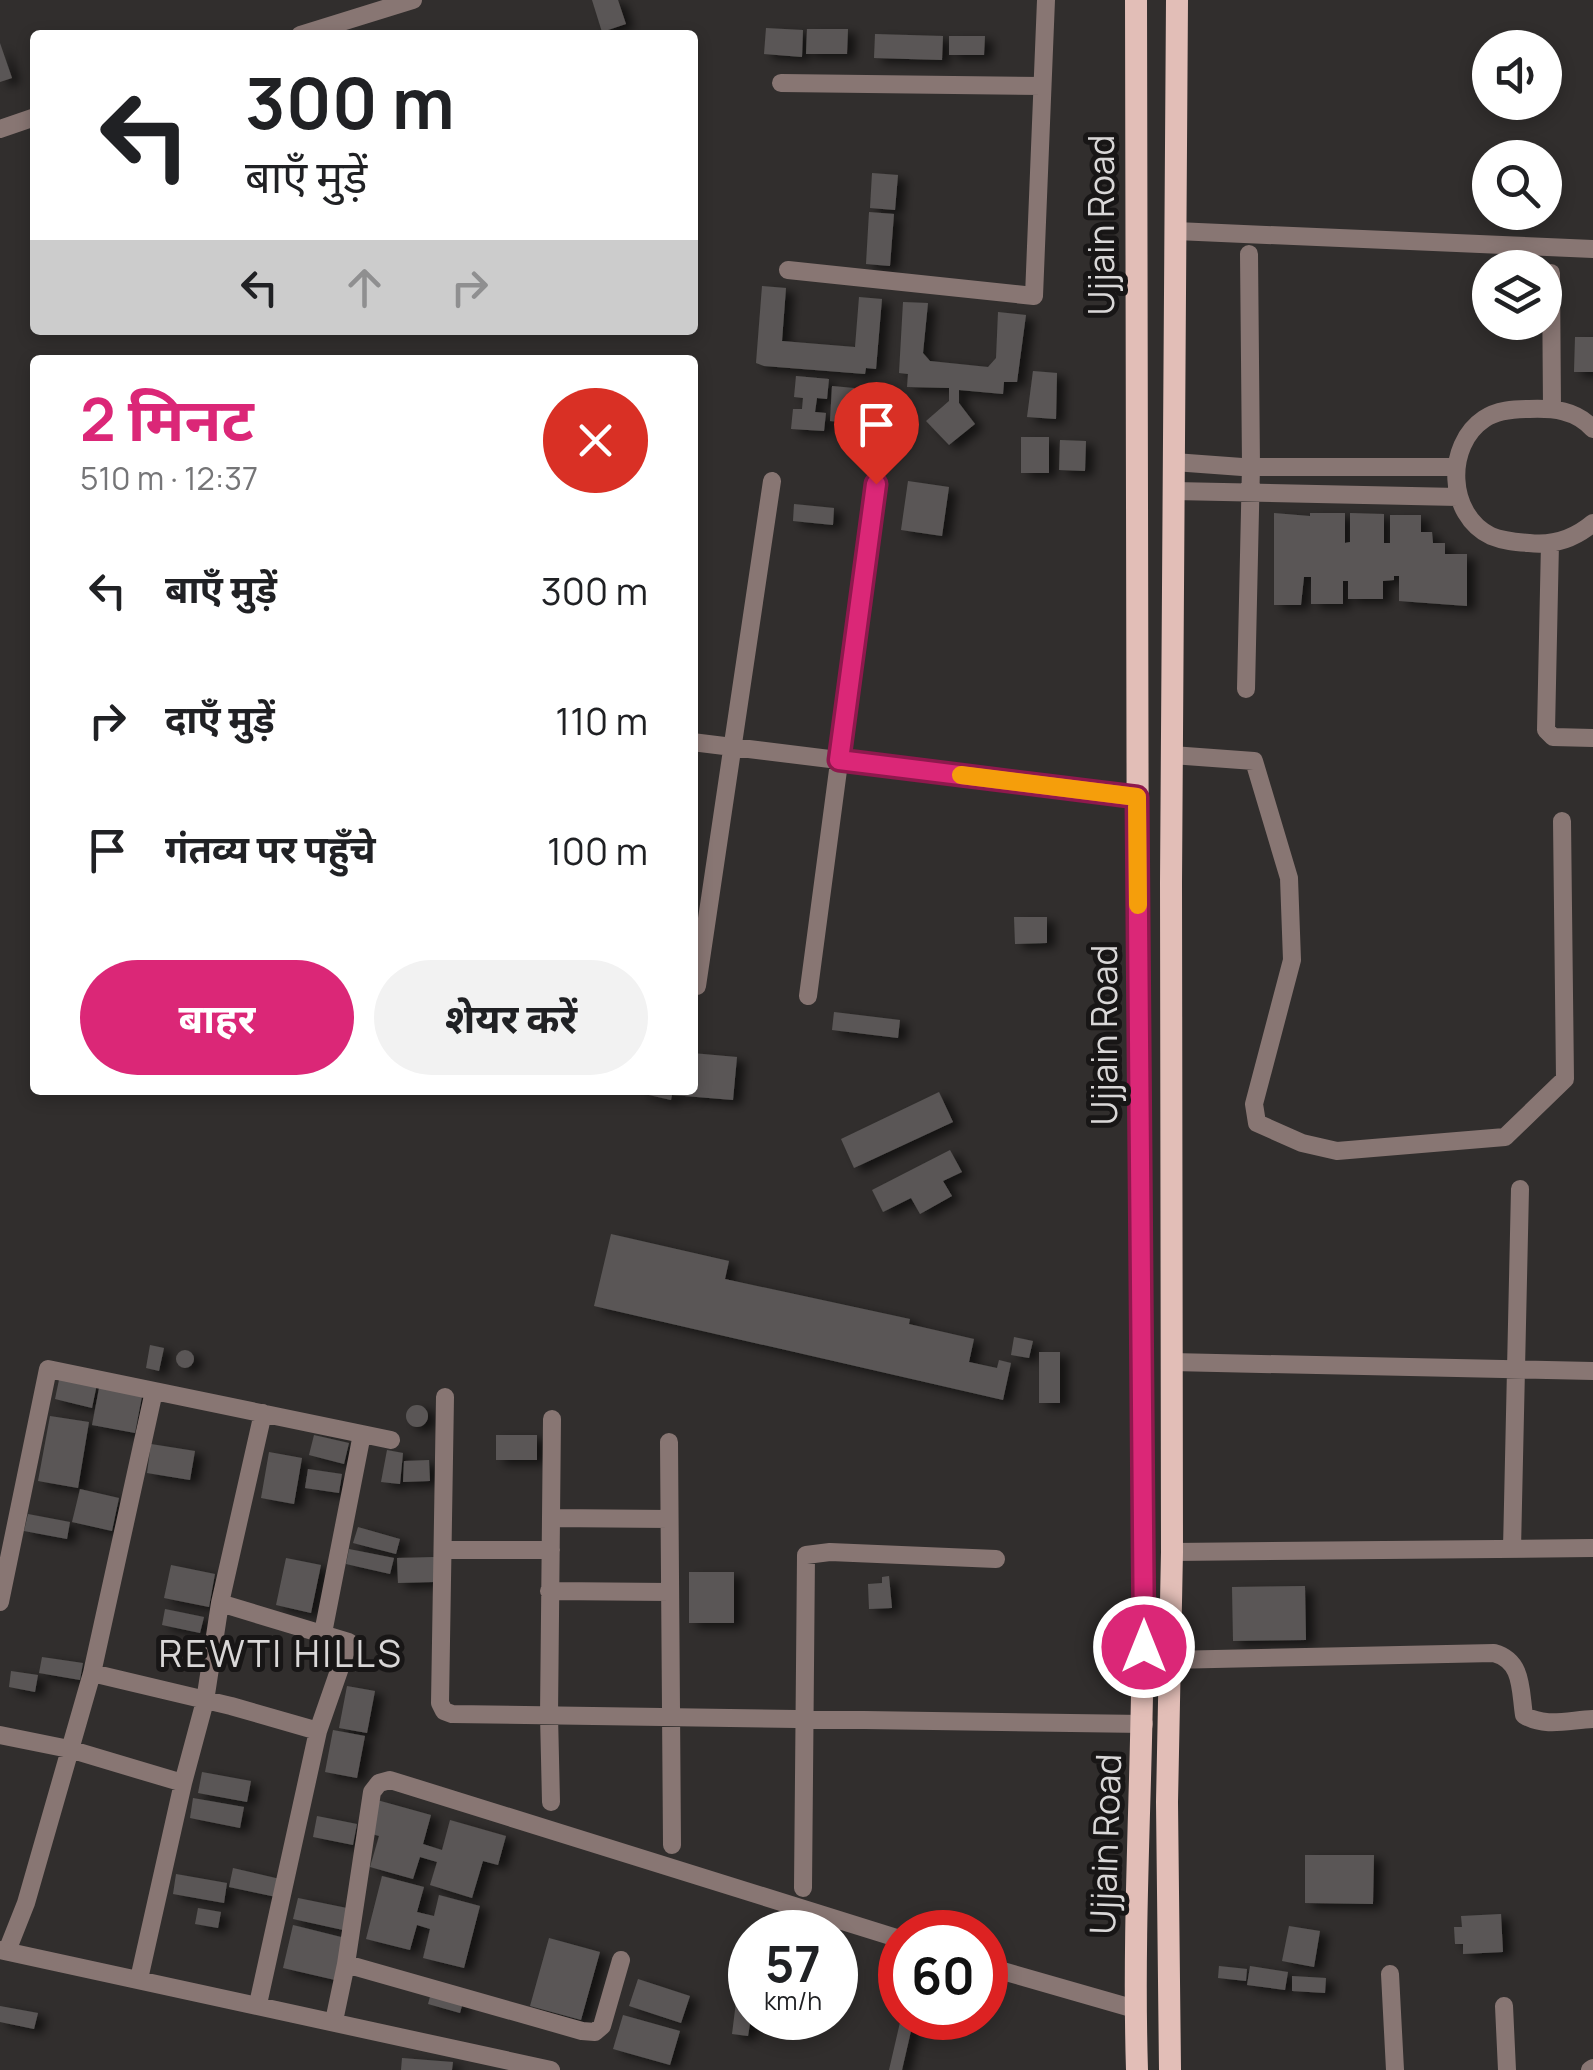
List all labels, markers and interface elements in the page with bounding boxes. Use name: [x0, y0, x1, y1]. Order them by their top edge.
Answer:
map controls: [1472, 30, 1562, 340]
button: sound: [1472, 30, 1562, 120]
text: 300 m: [245, 54, 455, 150]
icon: left: [80, 70, 210, 200]
street label: Ujjain Road: [1077, 135, 1125, 315]
button: search: [1472, 140, 1562, 230]
text: बाएँ मुड़ें: [245, 145, 367, 207]
button: layers: [1472, 250, 1562, 340]
icon: left: [232, 260, 287, 315]
icon: ahead: [337, 260, 392, 315]
icon: right: [442, 260, 497, 315]
text: 2 मिनट: [80, 377, 254, 459]
pin: [834, 382, 919, 485]
button: close: [543, 388, 648, 493]
icon: arrive: [849, 397, 904, 452]
text: 510 m · 12:37: [80, 456, 258, 500]
text: बाएँ मुड़ें: [165, 562, 277, 614]
icon: left: [80, 563, 135, 618]
text: 300 m: [541, 564, 648, 616]
text: दाएँ मुड़ें: [165, 692, 275, 744]
icon: right: [80, 693, 135, 748]
text: 110 m: [555, 694, 648, 746]
text: गंतव्य पर पहुँचे: [165, 822, 376, 874]
icon: arrive: [80, 823, 135, 878]
text: 100 m: [547, 824, 648, 876]
street label: Ujjain Road: [1080, 945, 1128, 1125]
button: बाहर: [80, 960, 354, 1075]
button: शेयर करें: [374, 960, 648, 1075]
position arrow: [1092, 1595, 1196, 1699]
district label: REWTI HILLS: [159, 1626, 403, 1678]
street label: Ujjain Road: [1078, 1753, 1132, 1935]
speed limit sign: 60: [878, 1910, 1008, 2040]
text: 57: [765, 1929, 821, 1997]
text: km/h: [764, 1983, 822, 2018]

